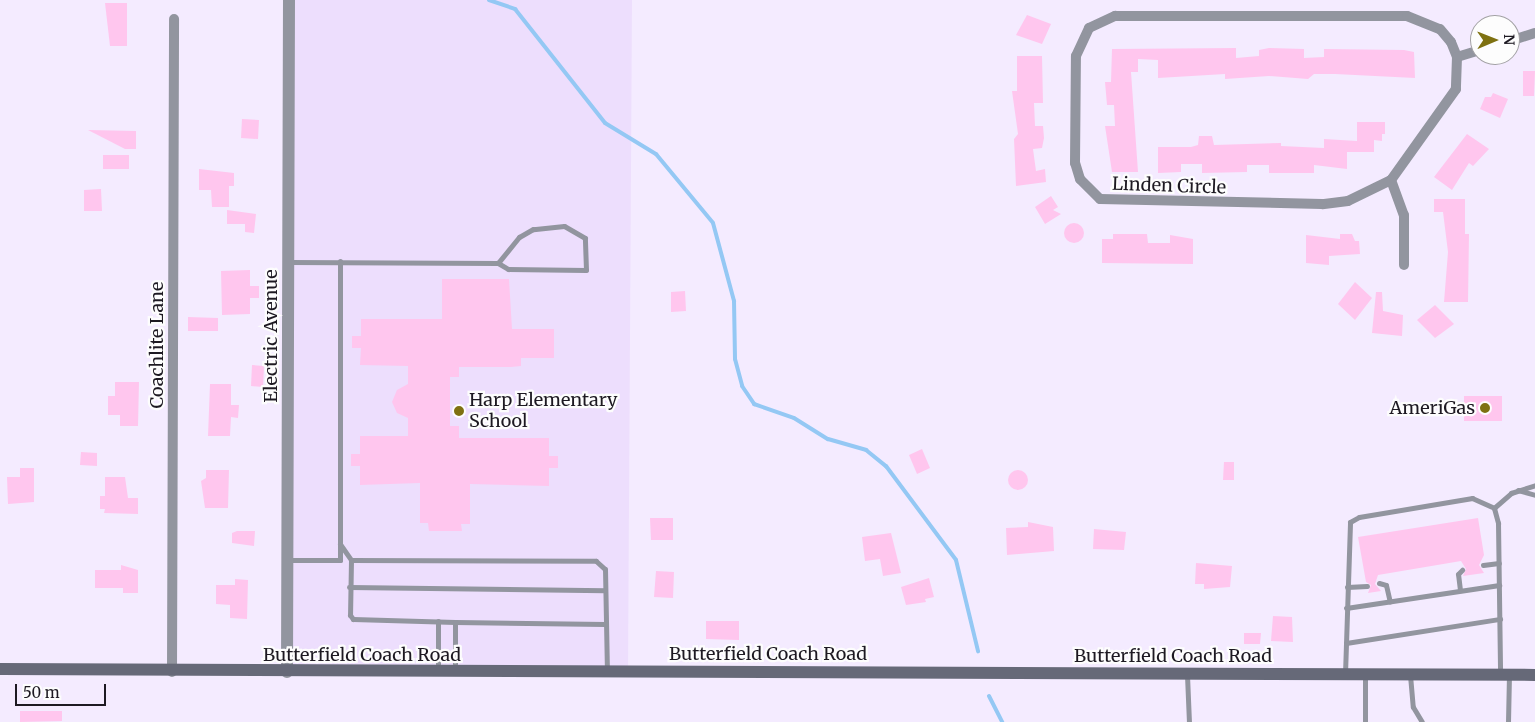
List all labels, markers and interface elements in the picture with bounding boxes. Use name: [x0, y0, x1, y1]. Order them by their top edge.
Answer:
north arrow: [1470, 15, 1520, 65]
text: N: [1500, 34, 1518, 45]
street label: Linden Circle: [1112, 173, 1226, 199]
street label: Electric Avenue: [260, 269, 282, 403]
street label: Coachlite Lane: [146, 282, 168, 408]
place label: Harp Elementary School: [469, 390, 618, 432]
place label: AmeriGas: [1390, 397, 1475, 419]
marker: AmeriGas: [1479, 402, 1491, 414]
marker: Harp Elementary School: [453, 405, 465, 417]
street label: Butterfield Coach Road: [669, 643, 867, 665]
street label: Butterfield Coach Road: [263, 644, 461, 666]
street label: Butterfield Coach Road: [1074, 645, 1272, 667]
scale bar: [18, 674, 109, 706]
text: 50 m: [23, 683, 60, 702]

